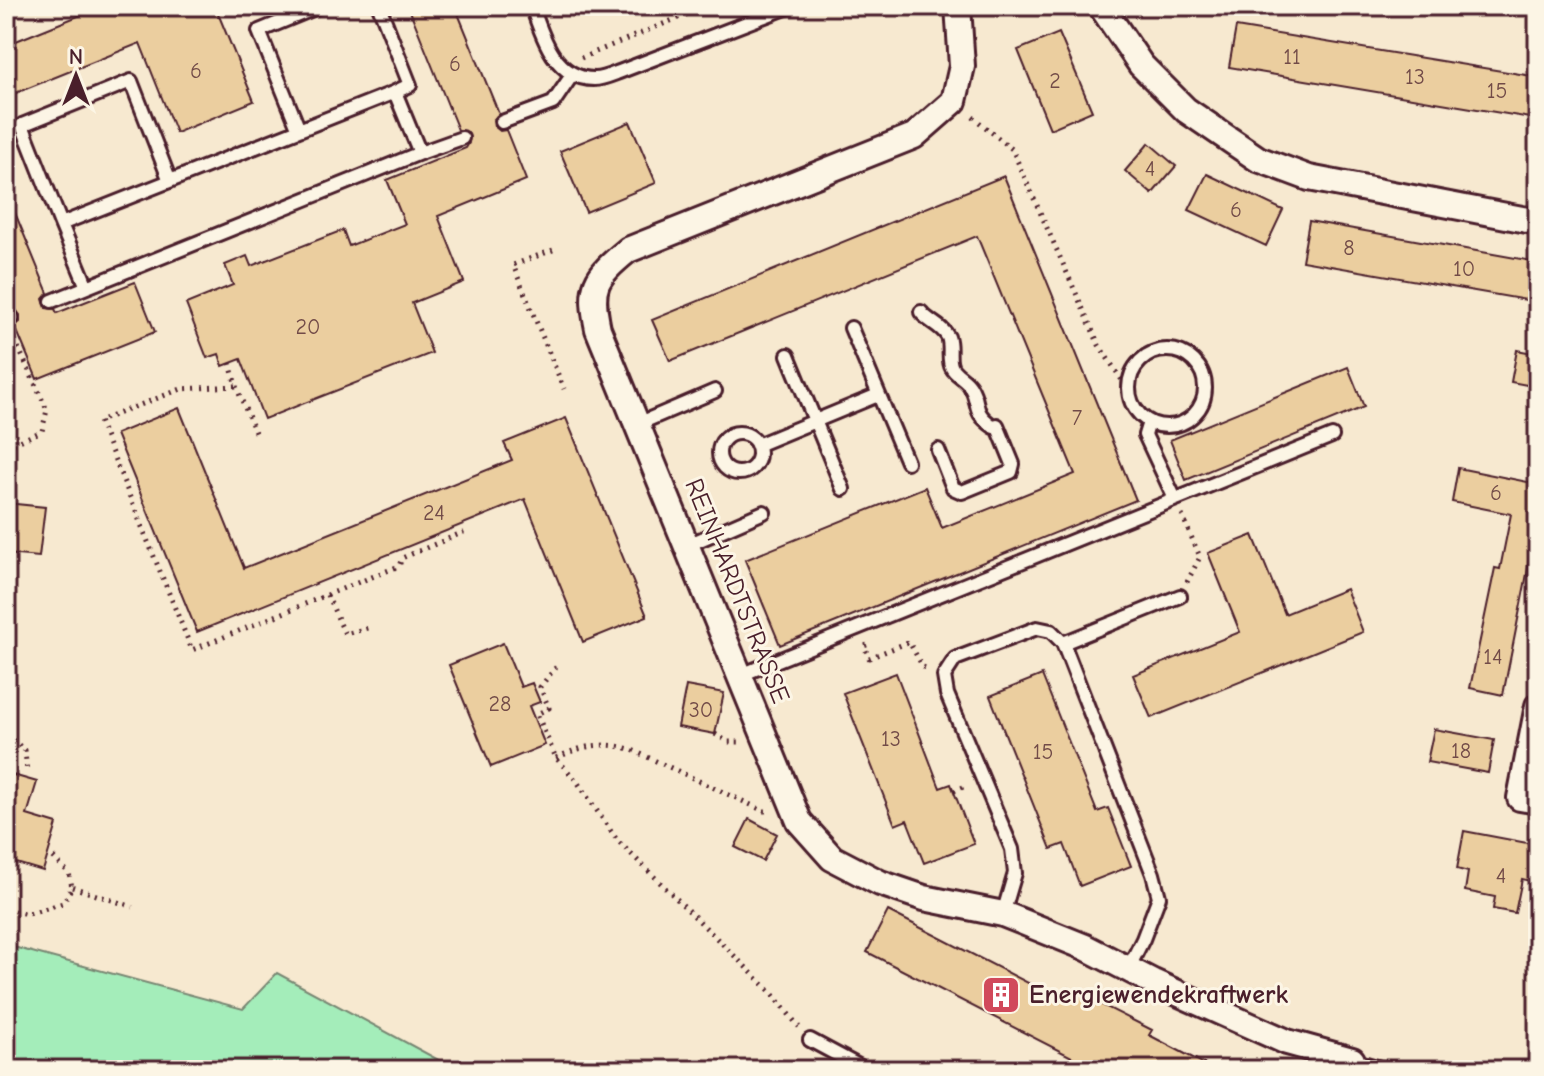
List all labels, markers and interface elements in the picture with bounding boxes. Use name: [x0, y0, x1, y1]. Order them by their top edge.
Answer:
north arrow: [36, 36, 116, 116]
text: N: [69, 44, 83, 70]
house number: 11: [1283, 44, 1301, 70]
house number: 6: [449, 51, 461, 77]
house number: 6: [190, 58, 202, 84]
house number: 13: [1405, 64, 1425, 90]
house number: 2: [1049, 68, 1061, 94]
house number: 15: [1487, 78, 1507, 104]
house number: 4: [1145, 156, 1155, 182]
house number: 6: [1230, 197, 1242, 223]
house number: 8: [1343, 235, 1355, 261]
house number: 10: [1453, 256, 1475, 282]
house number: 20: [296, 314, 320, 340]
house number: 7: [1072, 405, 1083, 431]
street label: REINHARDTSTRASSE: [678, 474, 796, 708]
house number: 6: [1490, 480, 1502, 506]
house number: 24: [423, 500, 445, 526]
house number: 14: [1483, 644, 1503, 670]
house number: 28: [489, 691, 511, 717]
house number: 30: [689, 697, 713, 723]
house number: 13: [881, 726, 901, 752]
house number: 18: [1451, 738, 1471, 764]
house number: 15: [1033, 739, 1053, 765]
house number: 4: [1496, 863, 1506, 889]
building icon: Energiewendekraftwerk: [980, 974, 1022, 1016]
place label: Energiewendekraftwerk: [1029, 980, 1288, 1010]

